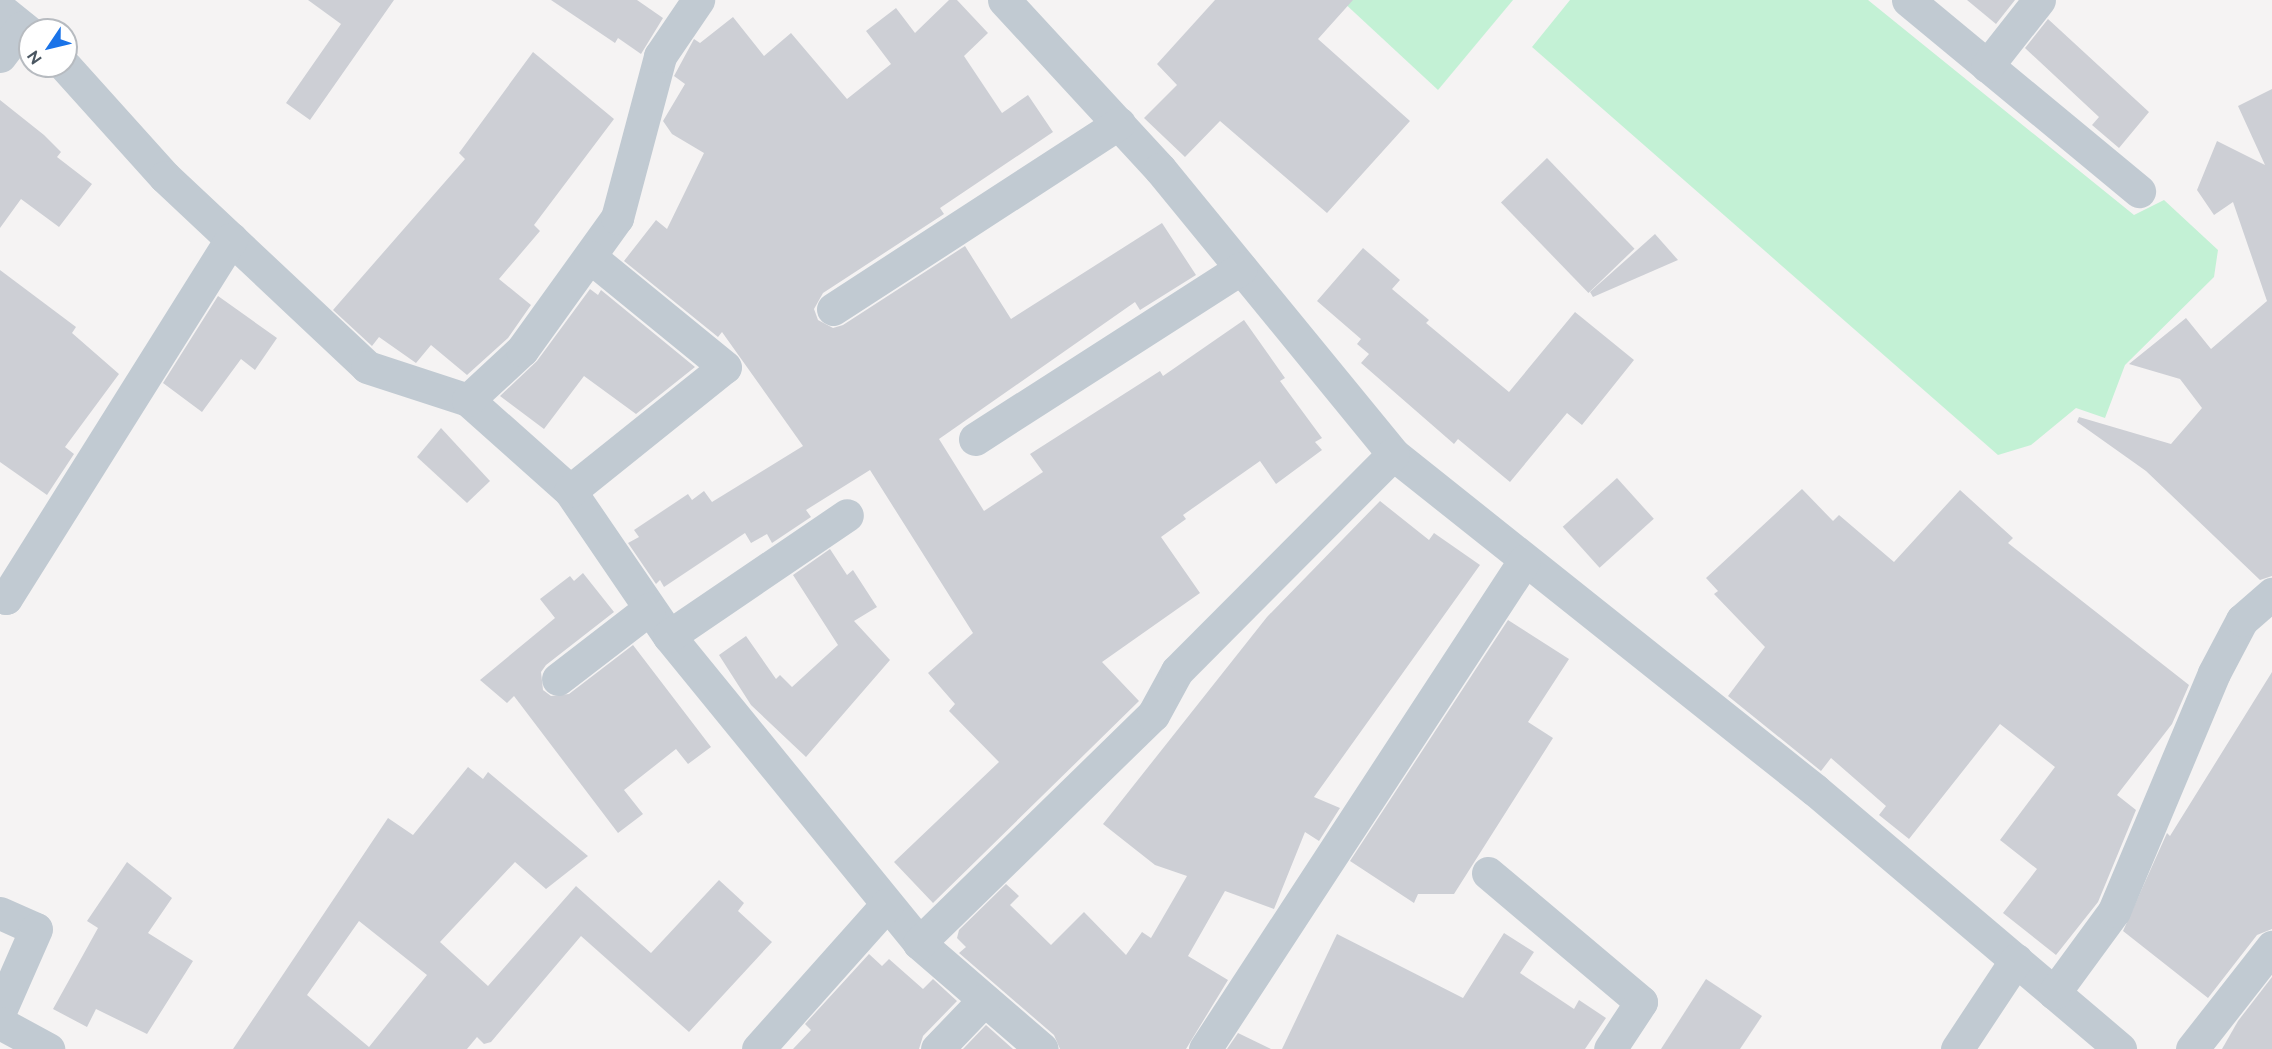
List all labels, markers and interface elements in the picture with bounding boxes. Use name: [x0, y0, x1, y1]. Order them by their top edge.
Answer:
north arrow: [18, 18, 78, 78]
text: N: [23, 47, 46, 68]

